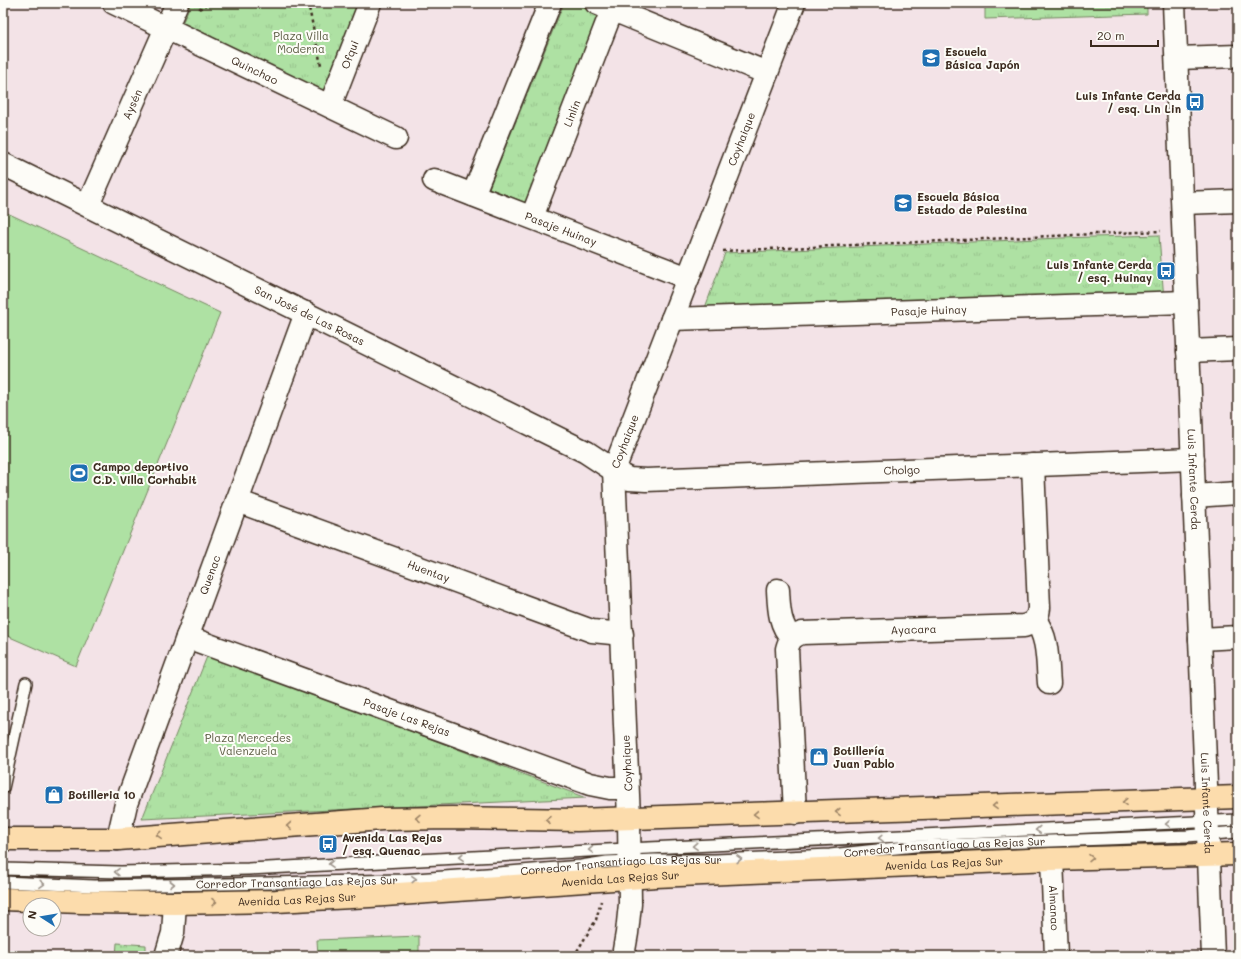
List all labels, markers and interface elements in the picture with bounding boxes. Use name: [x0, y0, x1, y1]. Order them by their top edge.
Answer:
scale bar: [1091, 22, 1158, 48]
text: 20 m: [1097, 27, 1125, 43]
park label: Plaza Villa Moderna: [273, 28, 329, 56]
street label: Ofqui: [337, 38, 362, 71]
place label: Escuela Básica Japón: [945, 44, 1020, 72]
school or university icon: Escuela Básica Japón: [920, 47, 942, 69]
street label: Quinchao: [229, 52, 281, 88]
street label: Aysén: [119, 87, 145, 122]
place label: Luis Infante Cerda / esq. Lin Lin: [1076, 88, 1181, 116]
bus stop icon: Luis Infante Cerda / esq. Lin Lin: [1184, 91, 1206, 113]
street label: Linlín: [560, 98, 584, 129]
street label: Coyhaique: [724, 110, 758, 168]
place label: Escuela Básica Estado de Palestina: [917, 189, 1028, 217]
school or university icon: Escuela Básica Estado de Palestina: [892, 192, 914, 214]
street label: Pasaje Huinay: [523, 208, 599, 249]
place label: Luis Infante Cerda / esq. Huinay: [1047, 257, 1152, 285]
bus stop icon: Luis Infante Cerda / esq. Huinay: [1155, 260, 1177, 282]
street label: San José de Las Rosas: [252, 281, 367, 349]
street label: Pasaje Huinay: [891, 301, 967, 319]
street label: Coyhaique: [607, 412, 642, 470]
street label: Luis Infante Cerda: [1184, 429, 1204, 531]
place label: Campo deportivo C.D. Villa Corhabit: [93, 459, 197, 487]
street label: Cholgo: [883, 461, 921, 478]
sports icon: Campo deportivo C.D. Villa Corhabit: [68, 462, 90, 484]
street label: Quenac: [195, 553, 224, 596]
street label: Huentay: [405, 556, 452, 585]
street label: Ayacara: [890, 621, 937, 637]
street label: Pasaje Las Rejas: [362, 694, 452, 739]
park label: Plaza Mercedes Valenzuela: [205, 730, 291, 758]
street label: Coyhaique: [618, 734, 635, 792]
place label: Botillería Juan Pablo: [833, 743, 895, 771]
shop icon: Botillería Juan Pablo: [808, 746, 830, 768]
street label: Luis Infante Cerda: [1198, 752, 1217, 854]
shop icon: Botilleria 10: [43, 784, 65, 806]
place label: Botilleria 10: [68, 787, 135, 802]
one-way arrow: [1122, 798, 1128, 806]
one-way arrow: [992, 802, 998, 811]
one-way arrow: [835, 808, 841, 816]
one-way arrow: [753, 810, 759, 818]
one-way arrow: [415, 814, 421, 822]
one-way arrow: [545, 816, 551, 824]
one-way arrow: [1165, 820, 1171, 829]
one-way arrow: [286, 821, 292, 830]
one-way arrow: [1035, 826, 1041, 835]
place label: Avenida Las Rejas / esq. Quenac: [342, 830, 442, 858]
one-way arrow: [156, 831, 162, 840]
bus stop icon: Avenida Las Rejas / esq. Quenac: [317, 833, 339, 855]
street label: Corredor Transantiago Las Rejas Sur: [843, 833, 1046, 861]
one-way arrow: [878, 833, 884, 842]
one-way arrow: [692, 842, 698, 850]
one-way arrow: [588, 846, 594, 855]
street label: Corredor Transantiago Las Rejas Sur: [520, 852, 722, 878]
one-way arrow: [458, 853, 464, 862]
street label: Avenida Las Rejas Sur: [884, 853, 1003, 873]
one-way arrow: [1088, 854, 1094, 862]
one-way arrow: [736, 855, 742, 863]
one-way arrow: [328, 860, 334, 869]
street label: Avenida Las Rejas Sur: [560, 867, 680, 890]
one-way arrow: [114, 868, 120, 876]
street label: Corredor Transantiago Las Rejas Sur: [196, 872, 398, 891]
one-way arrow: [411, 874, 417, 883]
one-way arrow: [39, 880, 45, 888]
one-way arrow: [169, 880, 175, 888]
street label: Almanao: [1046, 885, 1063, 931]
street label: Avenida Las Rejas Sur: [237, 889, 357, 909]
north arrow: [22, 897, 62, 937]
one-way arrow: [211, 898, 217, 906]
text: N: [24, 909, 40, 920]

